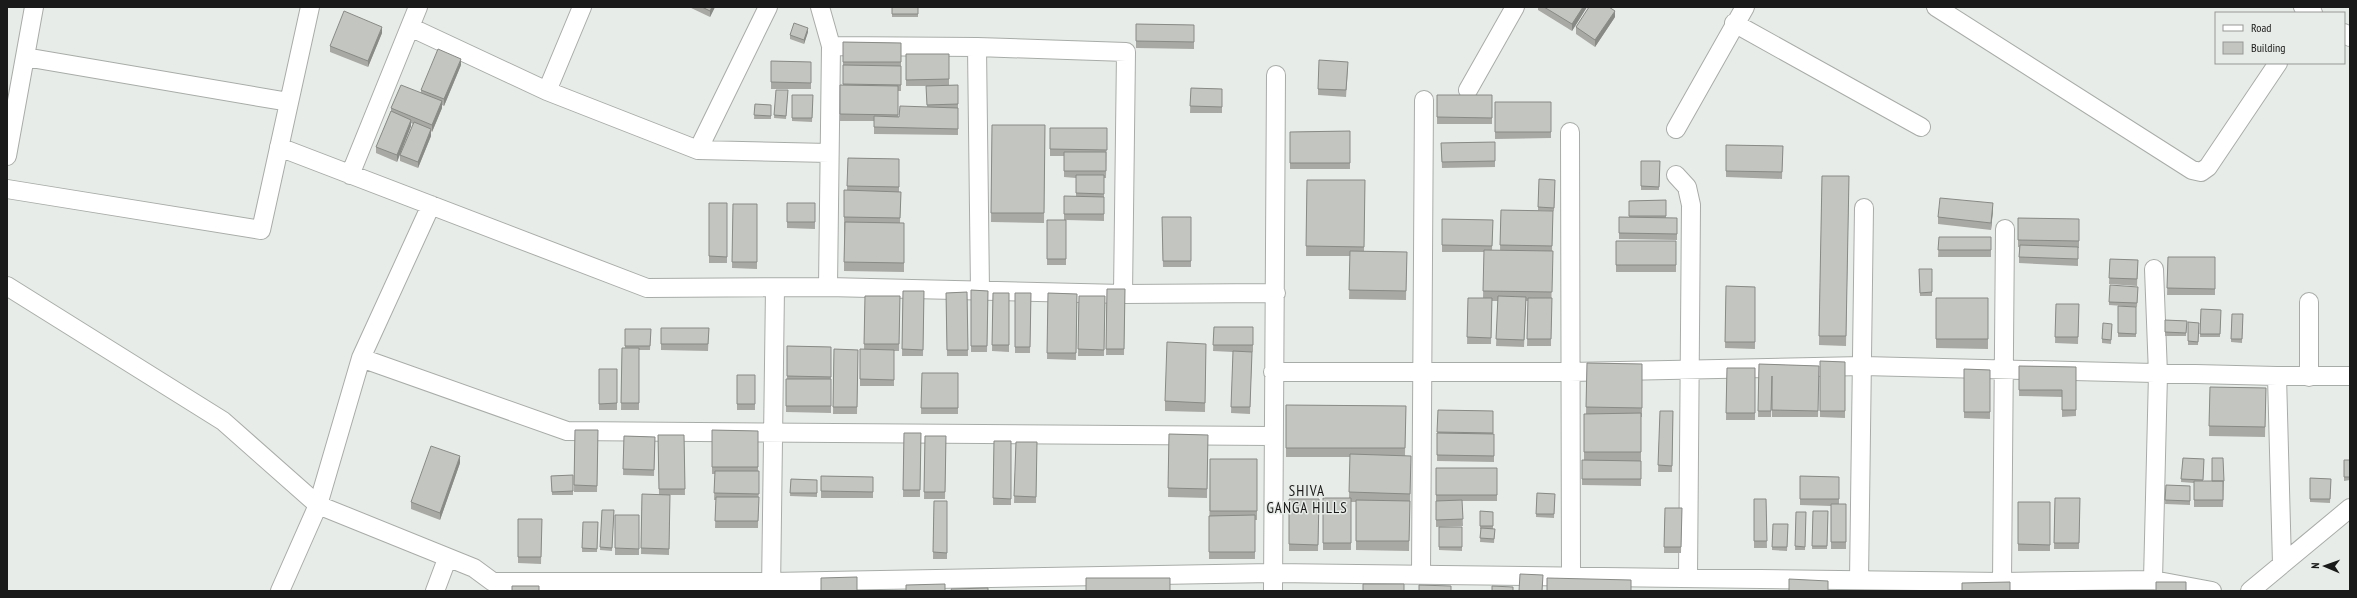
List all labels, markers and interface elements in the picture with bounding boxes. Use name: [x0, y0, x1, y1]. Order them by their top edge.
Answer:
legend: [2215, 12, 2345, 64]
text: Road: [2251, 20, 2271, 35]
text: Building: [2251, 40, 2286, 55]
district label: SHIVA GANGA HILLS: [1266, 481, 1348, 517]
north arrow: [2305, 546, 2345, 586]
text: N: [2308, 562, 2322, 569]

